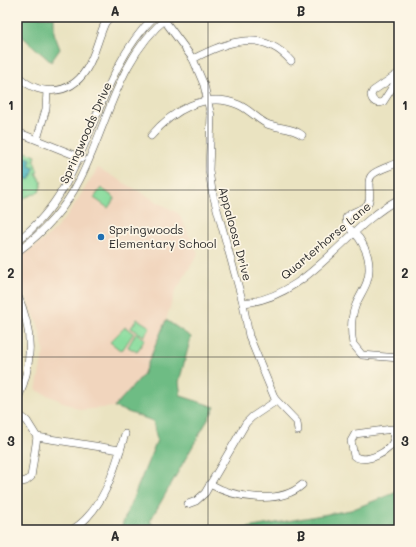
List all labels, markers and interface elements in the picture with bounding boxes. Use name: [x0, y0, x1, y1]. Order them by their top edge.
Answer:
text: A: [110, 2, 120, 19]
text: B: [297, 2, 306, 19]
street label: Springwoods Drive: [55, 79, 115, 186]
text: 1: [8, 96, 14, 113]
text: 1: [402, 96, 408, 113]
street label: Appaloosa Drive: [216, 185, 256, 283]
street label: Quarterhorse Lane: [277, 198, 374, 283]
place label: Springwoods Elementary School: [109, 221, 217, 251]
marker: Springwoods Elementary School: [96, 232, 106, 242]
text: 2: [7, 264, 15, 281]
text: 2: [401, 264, 409, 281]
text: 3: [7, 432, 15, 449]
text: 3: [401, 432, 409, 449]
text: A: [110, 527, 120, 544]
text: B: [297, 527, 306, 544]

